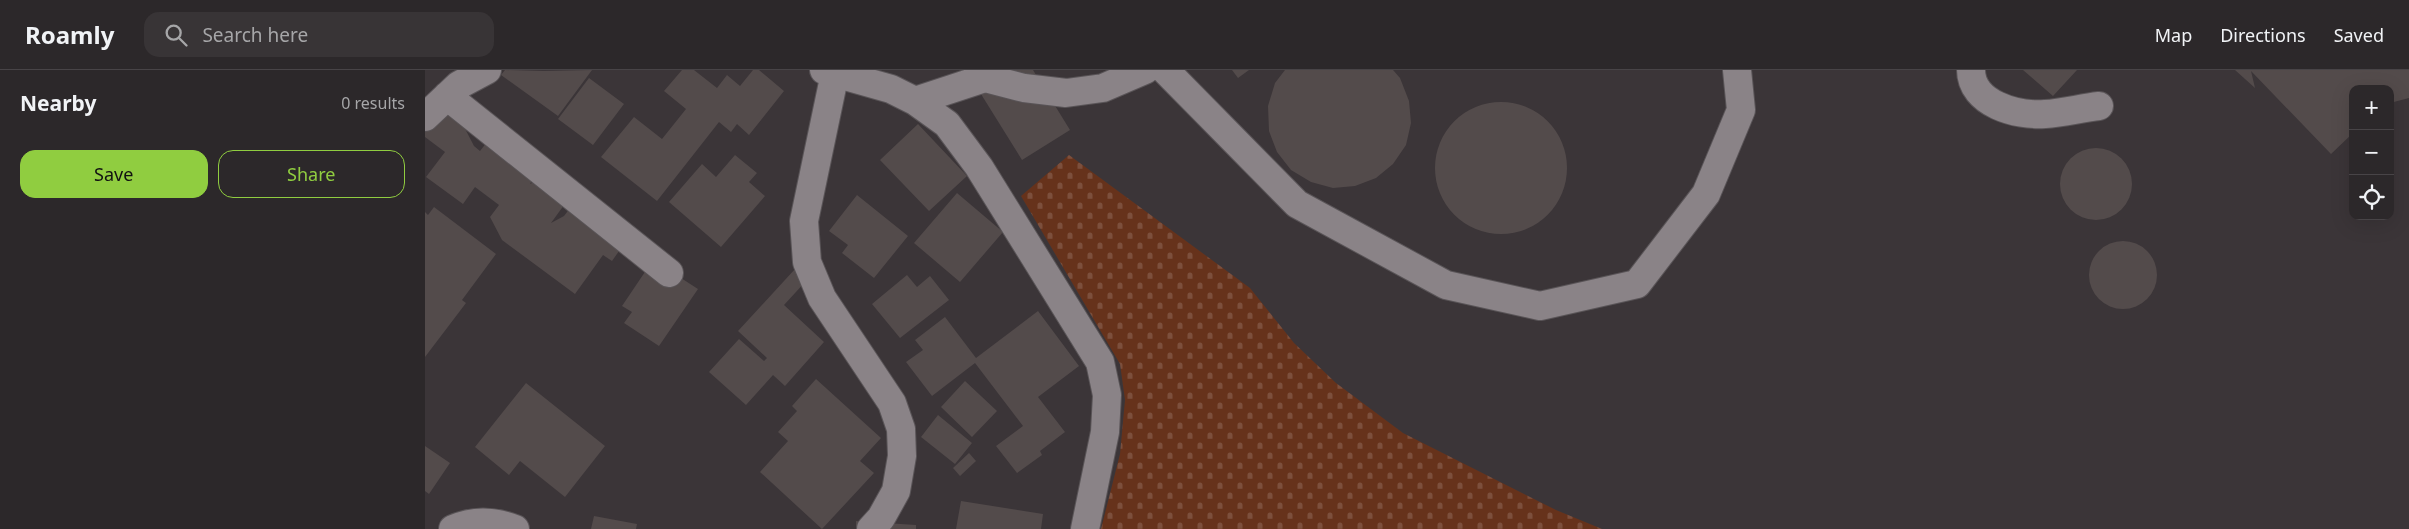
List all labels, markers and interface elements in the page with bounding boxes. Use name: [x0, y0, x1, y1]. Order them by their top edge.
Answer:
search box: [144, 12, 494, 57]
text: Roamly: [25, 18, 114, 51]
icon: search: [162, 21, 190, 49]
text: Search here: [202, 22, 308, 48]
text: Map: [2155, 23, 2192, 47]
text: Directions: [2220, 23, 2306, 47]
text: Saved: [2334, 23, 2384, 47]
map controls: [2349, 85, 2394, 220]
button: +: [2349, 85, 2394, 130]
text: Nearby: [20, 89, 96, 117]
text: 0 results: [341, 92, 405, 114]
button: −: [2349, 130, 2394, 175]
button: Save: [20, 150, 208, 198]
button: Share: [218, 150, 405, 198]
button: locate: [2349, 175, 2394, 220]

